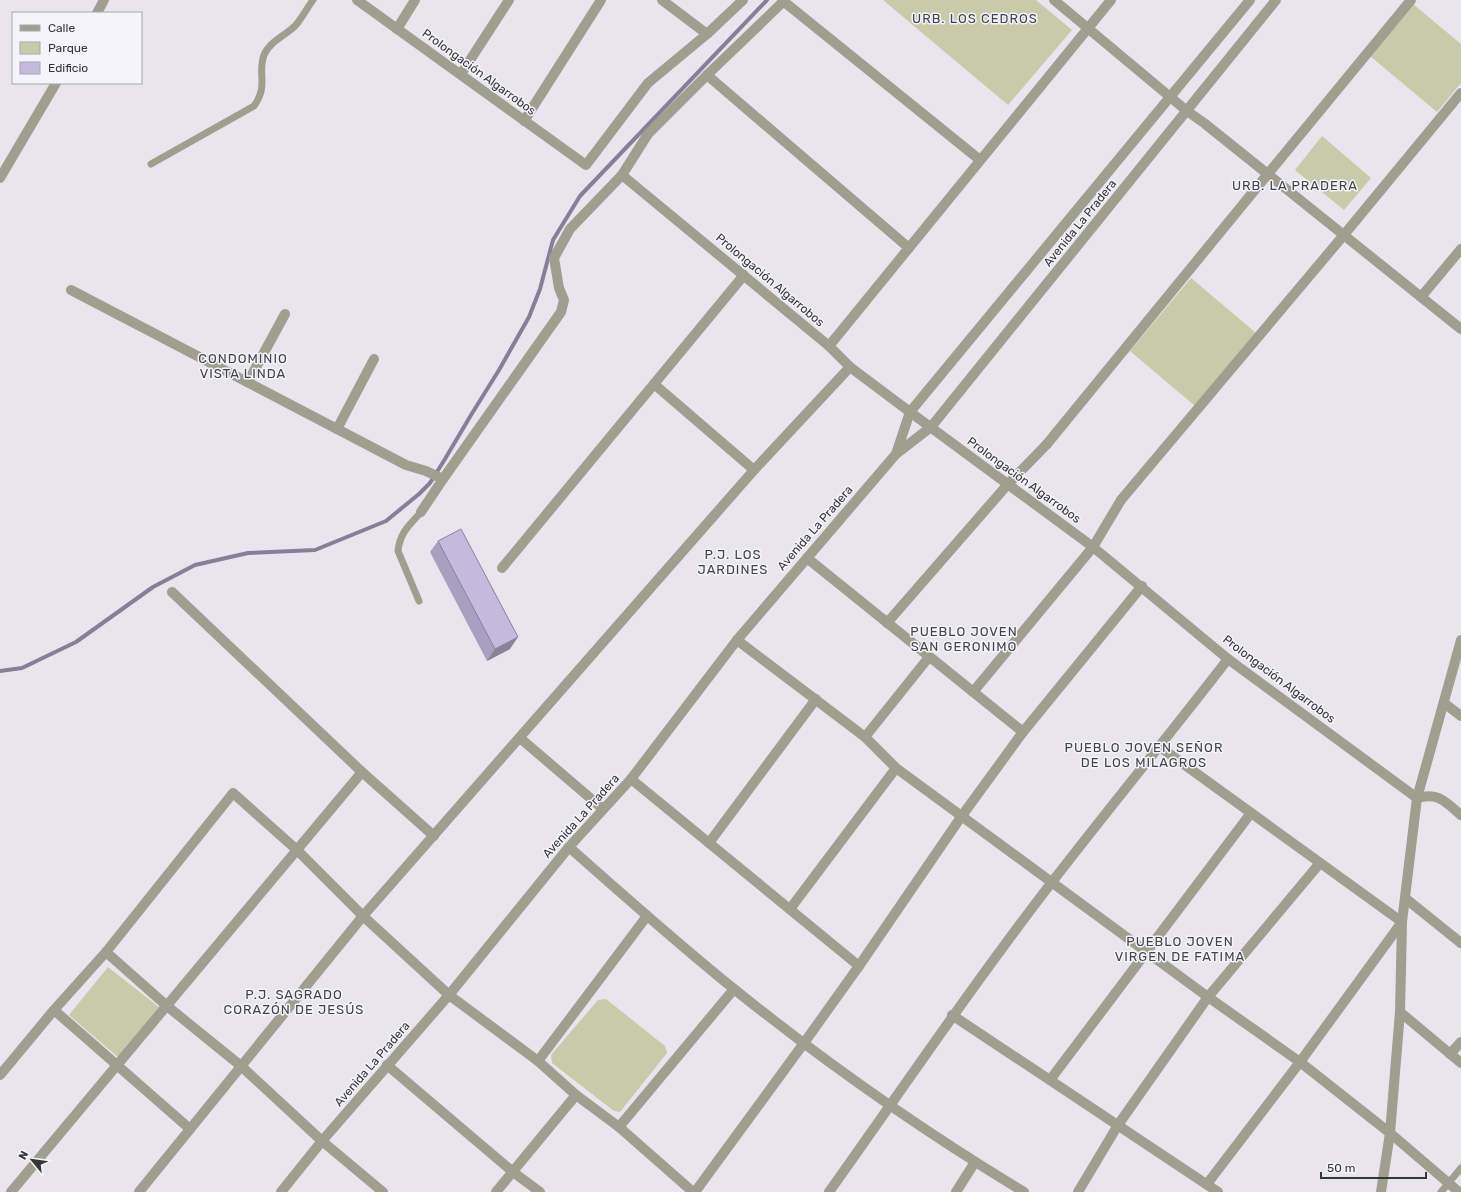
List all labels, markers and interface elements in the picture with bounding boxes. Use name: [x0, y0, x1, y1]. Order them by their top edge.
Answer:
district label: URB. LOS CEDROS: [912, 11, 1038, 26]
legend: [12, 12, 142, 84]
text: Calle: [48, 21, 75, 35]
street label: Prolongación Algarrobos: [419, 26, 539, 118]
text: Parque: [48, 41, 88, 55]
text: Edificio: [48, 61, 88, 75]
street label: Avenida La Pradera: [1041, 177, 1119, 269]
district label: URB. LA PRADERA: [1232, 178, 1358, 193]
street label: Prolongación Algarrobos: [713, 231, 827, 329]
district label: CONDOMINIO VISTA LINDA: [198, 351, 288, 381]
street label: Prolongación Algarrobos: [964, 434, 1084, 526]
street label: Avenida La Pradera: [774, 483, 856, 573]
district label: P.J. LOS JARDINES: [698, 547, 768, 577]
district label: PUEBLO JOVEN SAN GERONIMO: [910, 624, 1018, 654]
street label: Prolongación Algarrobos: [1220, 632, 1338, 726]
district label: PUEBLO JOVEN SEÑOR DE LOS MILAGROS: [1065, 740, 1223, 770]
street label: Avenida La Pradera: [540, 771, 622, 861]
district label: PUEBLO JOVEN VIRGEN DE FATIMA: [1115, 934, 1245, 964]
district label: P.J. SAGRADO CORAZÓN DE JESÚS: [224, 987, 364, 1017]
street label: Avenida La Pradera: [331, 1019, 413, 1109]
north arrow: [12, 1140, 52, 1180]
text: N: [16, 1149, 31, 1162]
scale bar: [1321, 1154, 1426, 1180]
text: 50 m: [1327, 1161, 1355, 1175]

